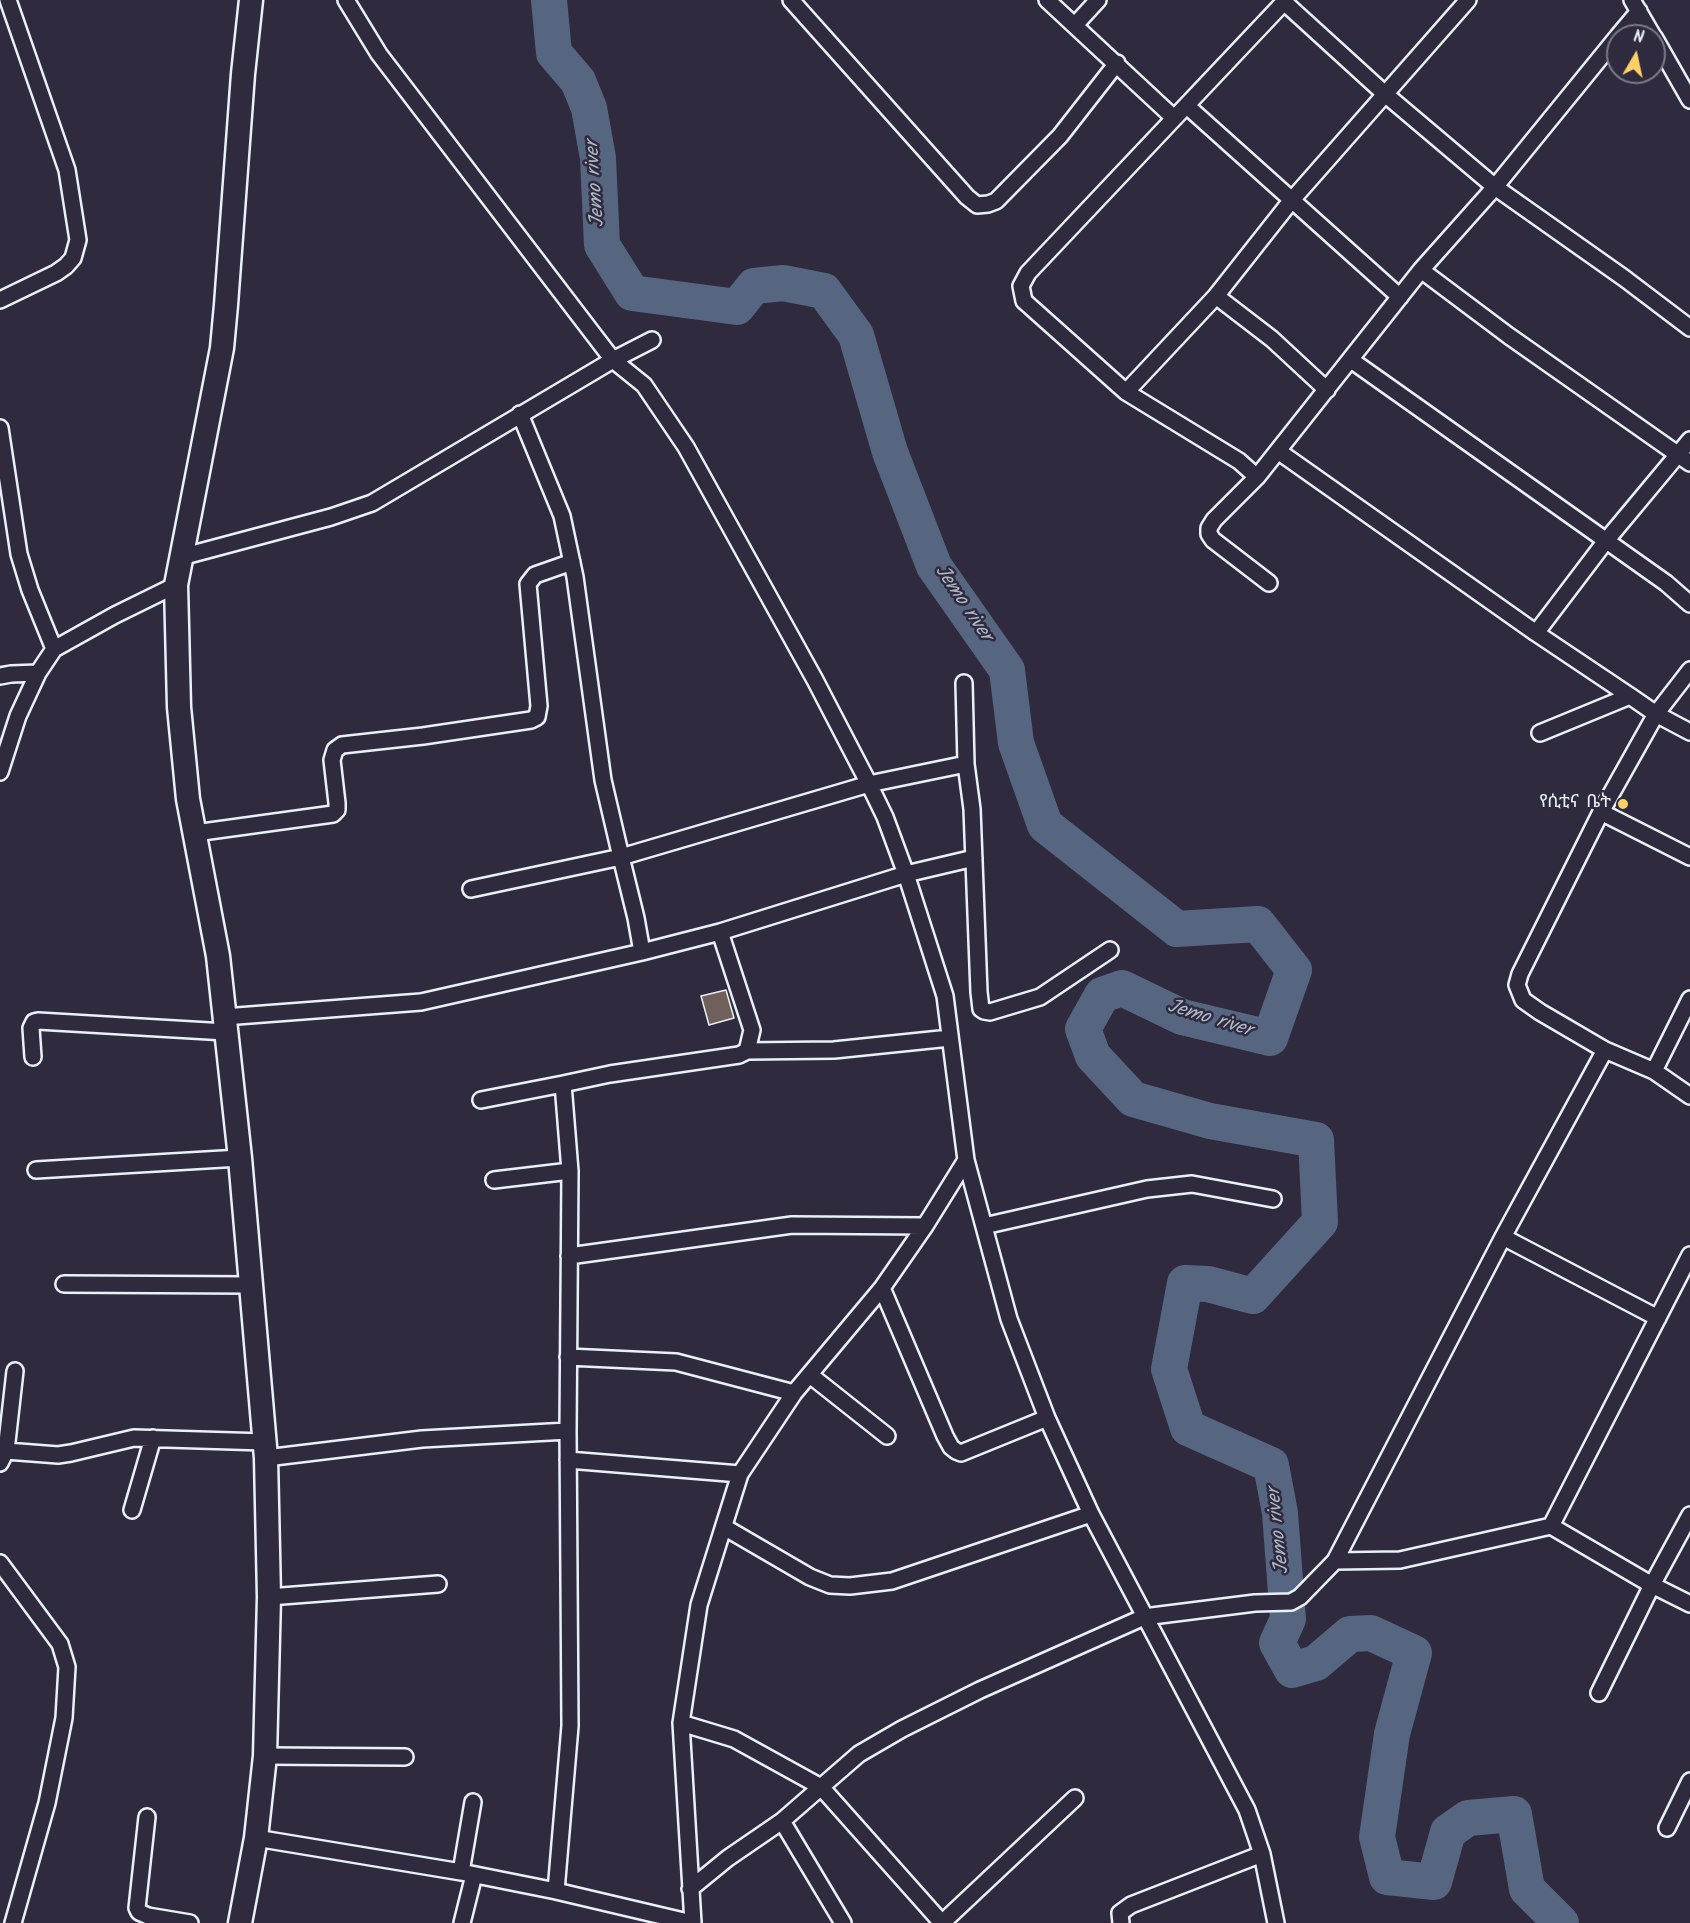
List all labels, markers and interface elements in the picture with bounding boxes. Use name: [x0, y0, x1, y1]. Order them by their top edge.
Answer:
north arrow: [1606, 24, 1666, 84]
text: N: [1632, 25, 1646, 51]
water label: Jemo river: [582, 140, 612, 228]
water label: Jemo river: [928, 561, 996, 647]
place label: የሲቲና ቤት: [1539, 793, 1611, 815]
marker: የሲቲና ቤት: [1616, 797, 1630, 811]
water label: Jemo river: [1164, 996, 1254, 1044]
water label: Jemo river: [1264, 1487, 1296, 1575]

